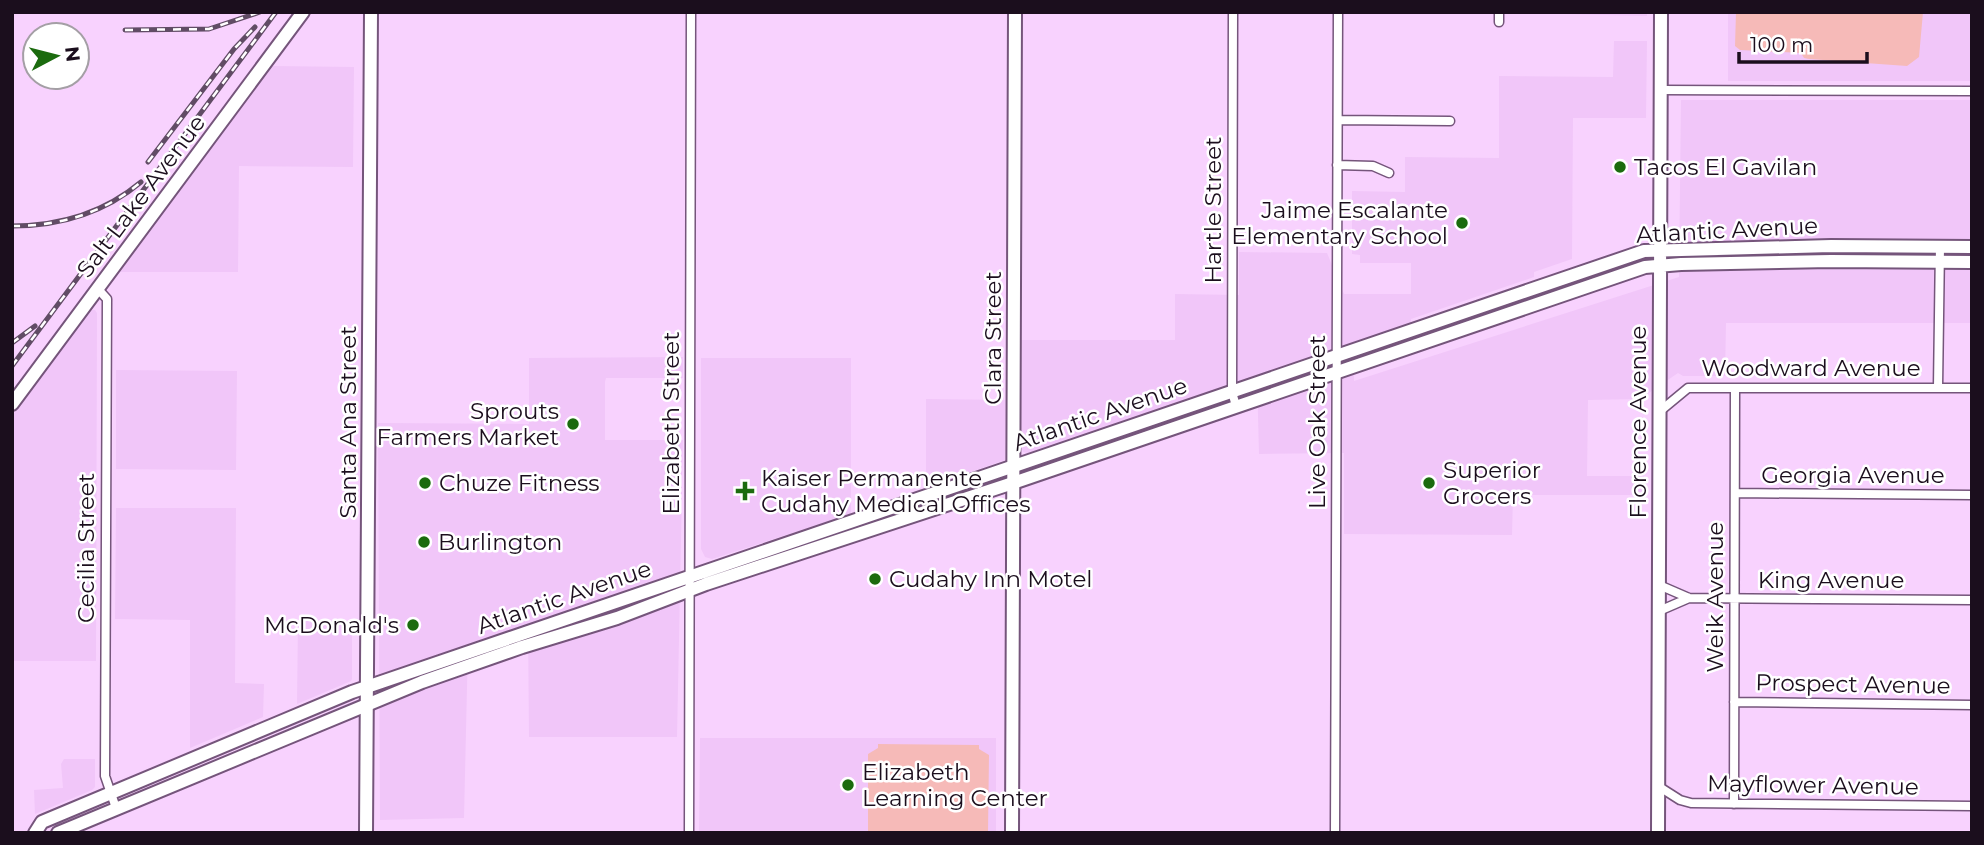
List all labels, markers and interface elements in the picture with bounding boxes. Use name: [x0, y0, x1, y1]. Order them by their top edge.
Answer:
north arrow: [21, 21, 91, 91]
scale bar: [1739, 21, 1867, 65]
text: 100 m: [1750, 32, 1813, 57]
text: N: [60, 45, 85, 63]
street label: Salt Lake Avenue: [71, 109, 211, 283]
street label: Hartle Street: [1199, 137, 1227, 283]
place label: Tacos El Gavilan: [1634, 153, 1817, 181]
marker: Tacos El Gavilan: [1612, 159, 1628, 175]
place label: Jaime Escalante Elementary School: [1231, 196, 1448, 250]
street label: Atlantic Avenue: [1635, 211, 1819, 249]
marker: Jaime Escalante Elementary School: [1454, 215, 1470, 231]
street label: Clara Street: [979, 271, 1007, 405]
street label: Santa Ana Street: [334, 326, 362, 518]
street label: Florence Avenue: [1624, 326, 1652, 519]
street label: Elizabeth Street: [657, 331, 685, 515]
street label: Live Oak Street: [1303, 335, 1331, 509]
street label: Woodward Avenue: [1701, 354, 1921, 382]
street label: Atlantic Avenue: [1009, 371, 1191, 457]
place label: Sprouts Farmers Market: [377, 397, 559, 451]
marker: Sprouts Farmers Market: [565, 416, 581, 432]
place label: Superior Grocers: [1443, 456, 1541, 510]
street label: Georgia Avenue: [1761, 461, 1945, 489]
place label: Kaiser Permanente Cudahy Medical Offices: [761, 464, 1030, 518]
place label: Chuze Fitness: [439, 469, 600, 497]
street label: Cecilia Street: [72, 473, 100, 623]
marker: Chuze Fitness: [417, 475, 433, 491]
marker: Superior Grocers: [1421, 475, 1437, 491]
marker: Kaiser Permanente Cudahy Medical Offices: [735, 481, 755, 501]
street label: Weik Avenue: [1701, 522, 1729, 672]
place label: Burlington: [438, 528, 562, 556]
marker: Burlington: [416, 534, 432, 550]
street label: Atlantic Avenue: [473, 554, 655, 640]
place label: Cudahy Inn Motel: [889, 565, 1093, 593]
street label: King Avenue: [1758, 566, 1904, 594]
marker: Cudahy Inn Motel: [867, 571, 883, 587]
place label: McDonald's: [264, 611, 399, 639]
marker: McDonald's: [405, 617, 421, 633]
street label: Prospect Avenue: [1755, 668, 1951, 700]
place label: Elizabeth Learning Center: [862, 758, 1048, 812]
street label: Mayflower Avenue: [1707, 769, 1919, 801]
marker: Elizabeth Learning Center: [840, 777, 856, 793]

